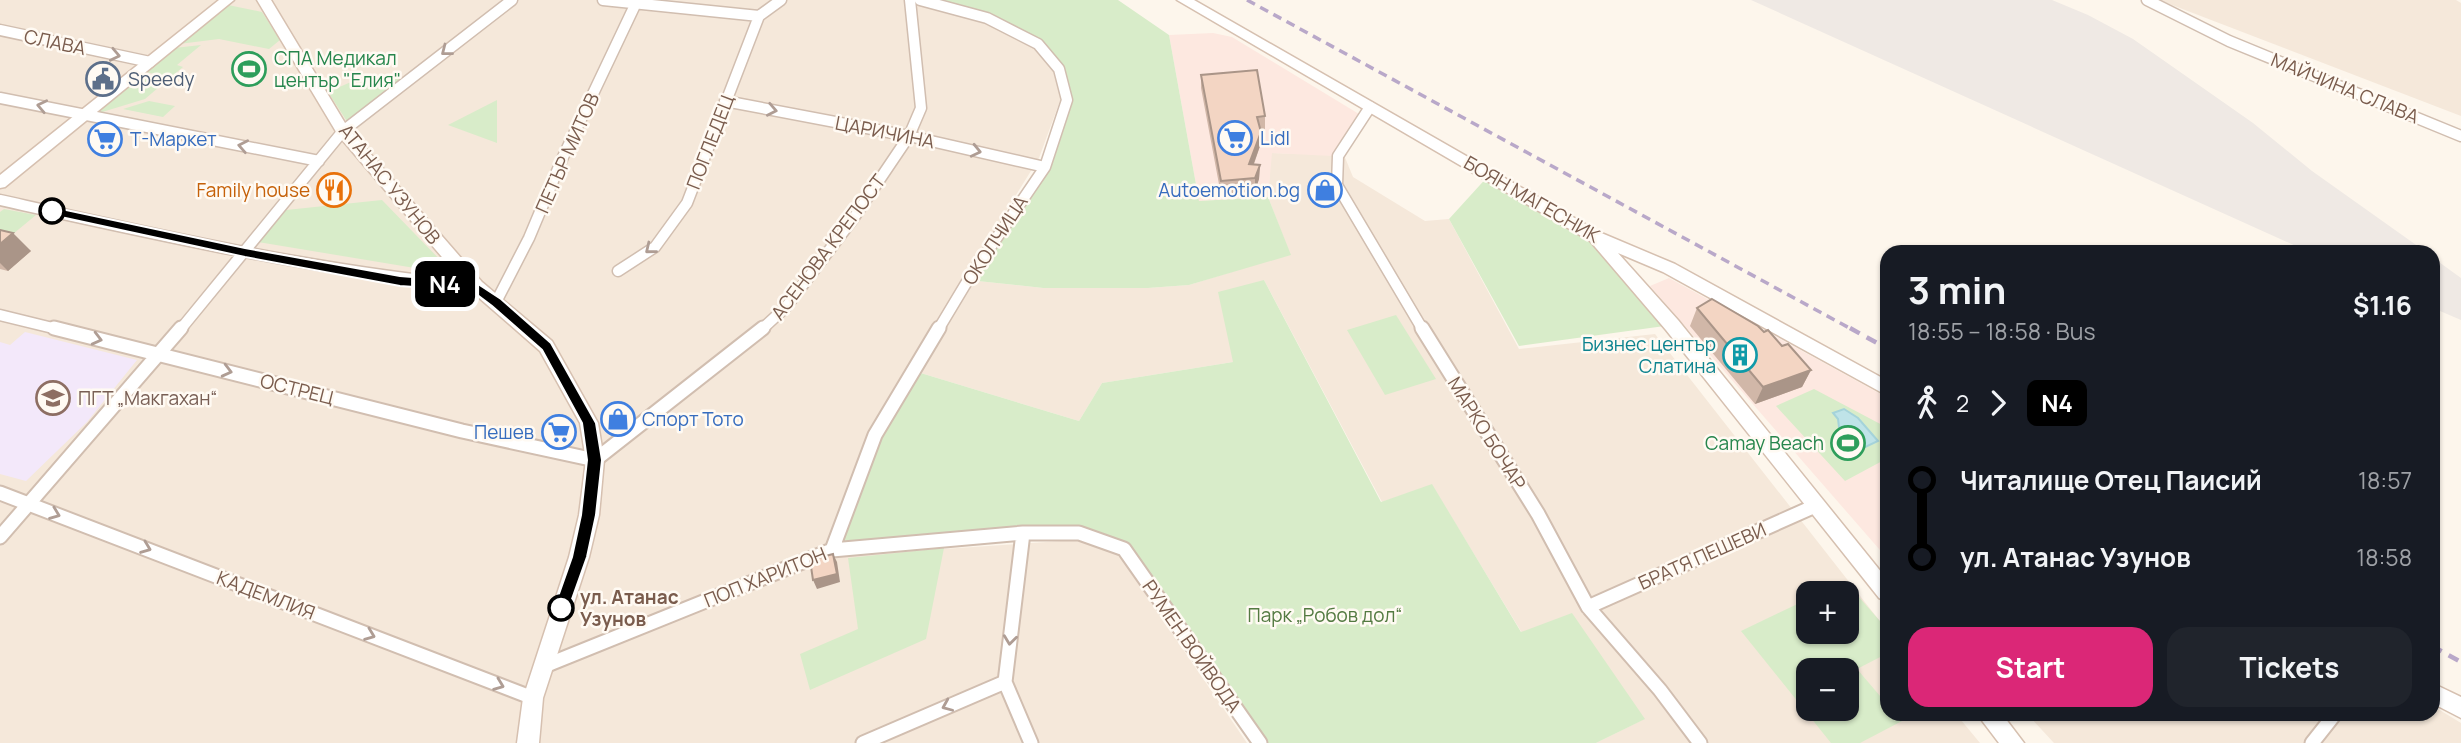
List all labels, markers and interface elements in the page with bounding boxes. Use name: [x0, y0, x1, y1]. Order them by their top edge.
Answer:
street label: СЛАВА: [22, 23, 88, 61]
one-way arrow: [441, 43, 454, 56]
place label: СПА Медикaл център "Елия": [274, 45, 401, 93]
one-way arrow: [109, 46, 121, 61]
street label: МАЙЧИНА СЛАВА: [2267, 46, 2423, 130]
sports icon: СПА Медикaл център "Елия": [230, 50, 268, 88]
public building icon: Speedy: [84, 60, 122, 98]
place label: Speedy: [128, 66, 194, 92]
street label: ПЕТЪР МИТОВ: [529, 88, 605, 217]
street label: ПОГЛЕДЕЦ: [680, 91, 740, 193]
one-way arrow: [36, 100, 48, 115]
one-way arrow: [766, 102, 778, 117]
street label: ЦАРИЧИНА: [833, 110, 937, 154]
street label: АТАНАС УЗУНОВ: [333, 118, 447, 250]
supermarket icon: Lidl: [1216, 119, 1254, 157]
supermarket icon: Т-Маркет: [86, 120, 124, 158]
place label: Lidl: [1260, 125, 1290, 151]
place label: Т-Маркет: [130, 126, 217, 152]
one-way arrow: [237, 140, 249, 155]
one-way arrow: [970, 143, 982, 157]
street label: БОЯН МАГЕСНИК: [1459, 149, 1605, 249]
street label: АСЕНОВА КРЕПОСТ: [765, 168, 892, 325]
restaurant icon: Family house: [315, 171, 353, 209]
shop icon: Autoemotion.bg: [1306, 171, 1344, 209]
place label: Family house: [197, 177, 310, 203]
place label: Autoemotion.bg: [1158, 177, 1300, 203]
street label: ОКОЛЧИЦА: [956, 190, 1034, 290]
unlabelled marker: [39, 198, 65, 224]
one-way arrow: [645, 240, 658, 253]
line badge: N4: [414, 261, 476, 307]
text: 3 min: [1908, 263, 2006, 315]
text: N4: [429, 267, 461, 300]
text: $1.16: [2353, 287, 2412, 323]
text: 18:55 – 18:58 · Bus: [1908, 315, 2095, 347]
one-way arrow: [91, 331, 103, 345]
place label: Бизнес център Слатина: [1582, 331, 1716, 379]
building icon: Бизнес център Слатина: [1721, 336, 1759, 374]
one-way arrow: [220, 363, 232, 377]
street label: ОСТРЕЦ: [258, 367, 337, 411]
street label: МАРКО БОЧАР: [1442, 372, 1532, 494]
school or university icon: ПГТ „Макгахан“: [34, 379, 72, 417]
icon: walk: [1908, 384, 1946, 422]
icon: forward: [1979, 384, 2017, 422]
place label: ПГТ „Макгахан“: [78, 385, 217, 411]
text: N4: [2041, 386, 2073, 419]
text: 2: [1956, 387, 1969, 419]
shop icon: Спорт Тото: [599, 400, 637, 438]
place label: Спорт Тото: [642, 406, 744, 432]
supermarket icon: Пешев: [540, 413, 578, 451]
place label: Пешев: [474, 419, 534, 445]
sports icon: Camay Beach: [1829, 424, 1867, 462]
place label: Camay Beach: [1705, 430, 1824, 456]
text: Читалище Отец Паисий: [1960, 462, 2262, 498]
text: 18:57: [2358, 464, 2412, 496]
one-way arrow: [49, 505, 61, 519]
street label: БРАТЯ ПЕШЕВИ: [1634, 516, 1770, 596]
text: ул. Атанас Узунов: [1960, 539, 2191, 575]
one-way arrow: [139, 540, 151, 554]
street label: ПОП ХАРИТОН: [700, 541, 830, 613]
text: 18:58: [2356, 541, 2412, 573]
street label: КАДЕМЛИЯ: [213, 564, 319, 626]
street label: РУМЕН ВОЙВОДА: [1137, 574, 1247, 718]
map controls: [1796, 581, 1859, 721]
button: +: [1796, 581, 1859, 644]
place label: ул. Атанас Узунов: [580, 584, 679, 632]
marker: ул. Атанас Узунов: [548, 595, 574, 621]
park label: Парк „Робов дол“: [1248, 602, 1402, 628]
one-way arrow: [363, 626, 375, 640]
button: Start: [1908, 627, 2153, 707]
button: Tickets: [2167, 627, 2412, 707]
one-way arrow: [1002, 634, 1017, 646]
button: −: [1796, 658, 1859, 721]
one-way arrow: [493, 676, 505, 690]
one-way arrow: [942, 698, 954, 712]

